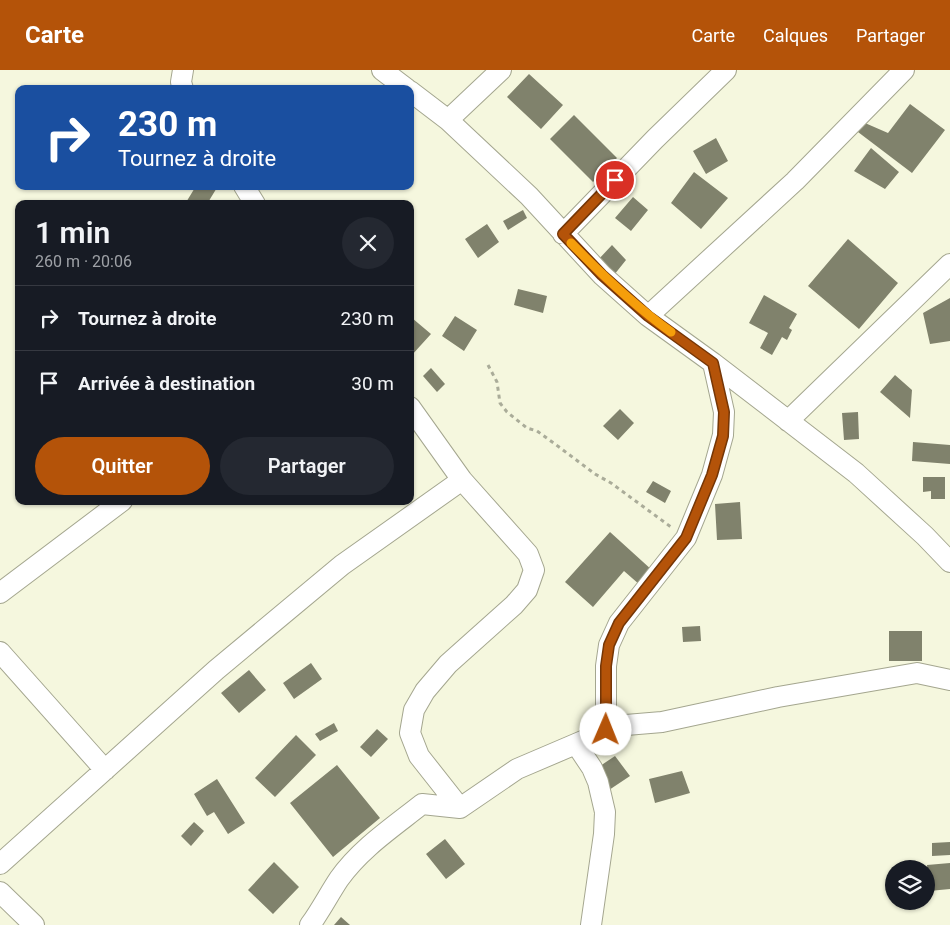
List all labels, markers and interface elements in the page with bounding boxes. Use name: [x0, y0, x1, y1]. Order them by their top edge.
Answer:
text: Carte: [25, 21, 84, 49]
text: Carte: [692, 25, 735, 46]
text: Calques: [763, 25, 828, 46]
text: Partager: [856, 25, 925, 46]
text: 230 m: [118, 104, 217, 145]
icon: right: [35, 105, 100, 170]
text: Tournez à droite: [118, 146, 276, 171]
pin: [594, 159, 636, 201]
icon: arrive: [601, 166, 629, 194]
text: 1 min: [35, 215, 110, 250]
button: close: [342, 217, 394, 269]
text: 260 m · 20:06: [35, 252, 132, 271]
icon: right: [35, 304, 63, 332]
text: Tournez à droite: [78, 307, 217, 330]
text: 230 m: [341, 307, 394, 330]
icon: arrive: [35, 369, 63, 397]
text: Arrivée à destination: [78, 372, 255, 395]
text: 30 m: [351, 372, 394, 395]
button: Quitter: [35, 437, 210, 495]
button: Partager: [220, 437, 394, 495]
position arrow: [579, 703, 631, 755]
map controls: [885, 860, 935, 910]
button: layers: [885, 860, 935, 910]

